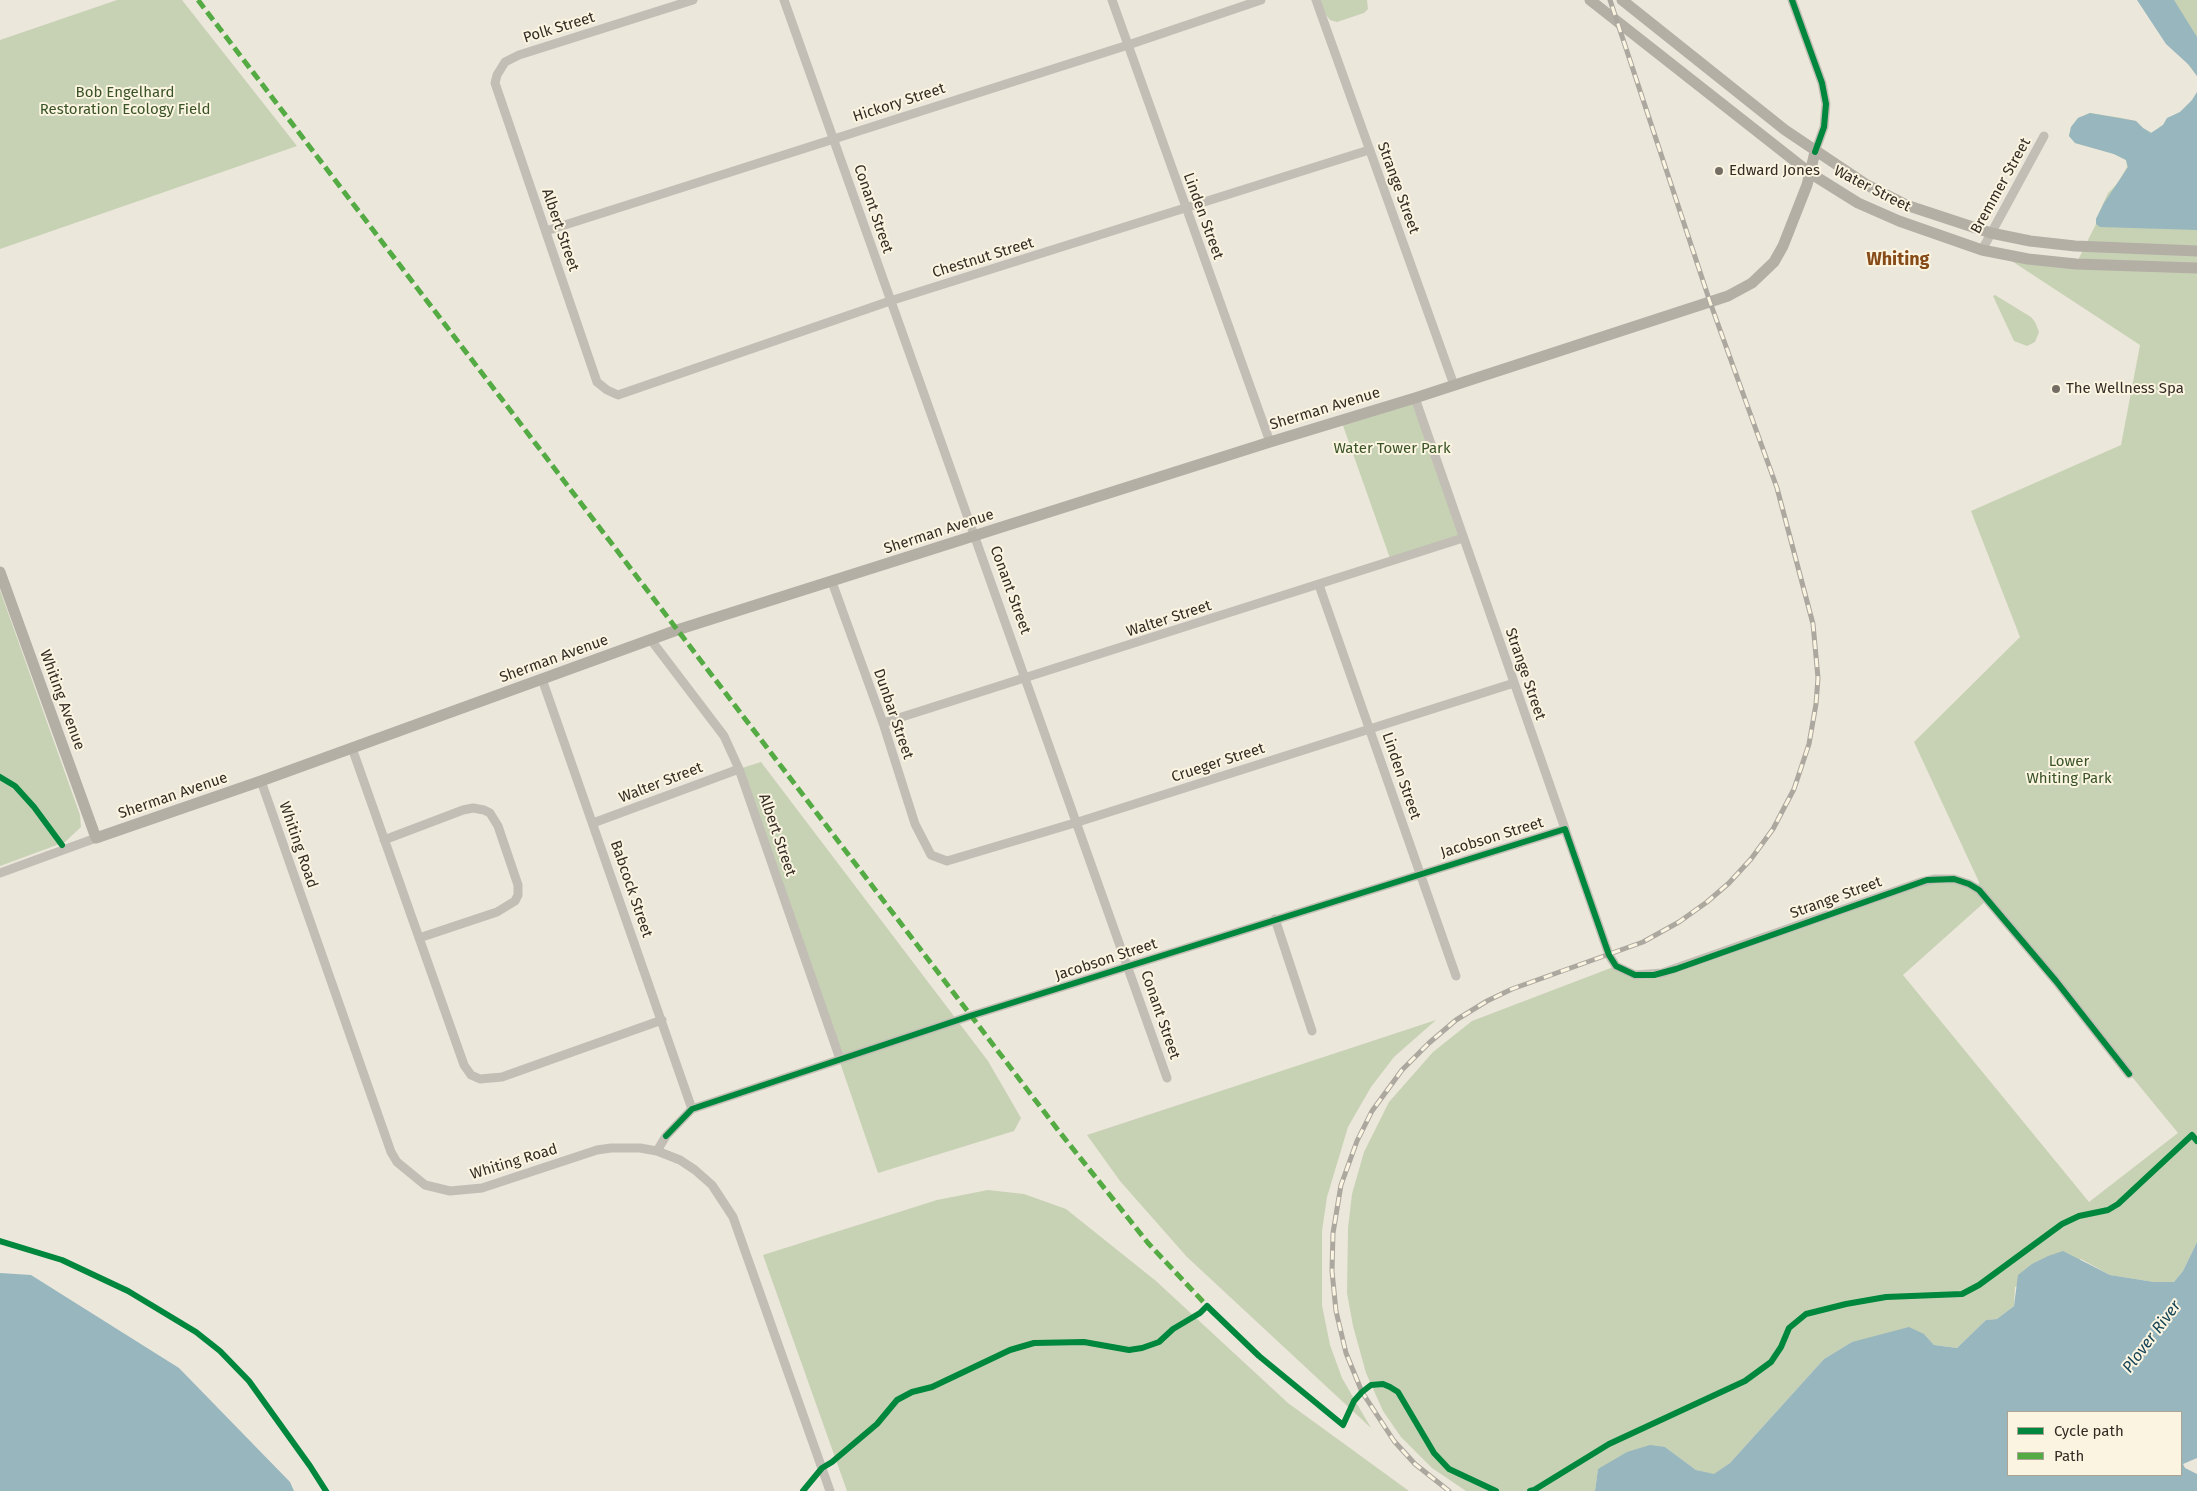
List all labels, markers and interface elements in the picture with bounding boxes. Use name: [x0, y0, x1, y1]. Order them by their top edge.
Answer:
street label: Polk Street: [521, 9, 597, 47]
street label: Hickory Street: [851, 80, 947, 126]
park label: Bob Engelhard Restoration Ecology Field: [40, 84, 210, 119]
street label: Bremmer Street: [1967, 135, 2035, 237]
street label: Strange Street: [1373, 140, 1423, 236]
street label: Conant Street: [849, 162, 897, 256]
place label: Edward Jones: [1729, 162, 1820, 180]
street label: Water Street: [1831, 162, 1913, 216]
marker: Edward Jones: [1713, 165, 1725, 177]
street label: Linden Street: [1179, 170, 1227, 262]
street label: Albert Street: [537, 186, 583, 274]
street label: Chestnut Street: [930, 234, 1036, 282]
district label: Whiting: [1866, 249, 1930, 271]
place label: The Wellness Spa: [2066, 380, 2184, 398]
marker: The Wellness Spa: [2050, 383, 2062, 395]
street label: Sherman Avenue: [1268, 384, 1382, 434]
park label: Water Tower Park: [1333, 440, 1451, 458]
street label: Sherman Avenue: [882, 506, 996, 558]
street label: Conant Street: [986, 543, 1034, 637]
street label: Walter Street: [1124, 597, 1214, 641]
street label: Strange Street: [1501, 626, 1549, 722]
street label: Sherman Avenue: [497, 631, 611, 687]
street label: Whiting Avenue: [36, 647, 88, 753]
street label: Dunbar Street: [869, 666, 917, 762]
street label: Linden Street: [1378, 730, 1424, 822]
street label: Crueger Street: [1169, 739, 1267, 787]
park label: Lower Whiting Park: [2026, 753, 2112, 788]
street label: Walter Street: [617, 759, 705, 807]
street label: Sherman Avenue: [116, 769, 230, 823]
street label: Albert Street: [754, 791, 800, 879]
street label: Whiting Road: [275, 799, 321, 891]
street label: Jacobson Street: [1438, 814, 1546, 862]
street label: Babcock Street: [606, 838, 656, 940]
street label: Strange Street: [1788, 873, 1884, 923]
street label: Jacobson Street: [1053, 935, 1159, 985]
street label: Conant Street: [1136, 968, 1184, 1062]
street label: Whiting Road: [468, 1140, 560, 1184]
water label: Plover River: [2119, 1297, 2185, 1377]
legend: [2007, 1411, 2182, 1476]
text: Cycle path: [2054, 1422, 2124, 1440]
text: Path: [2054, 1447, 2084, 1465]

